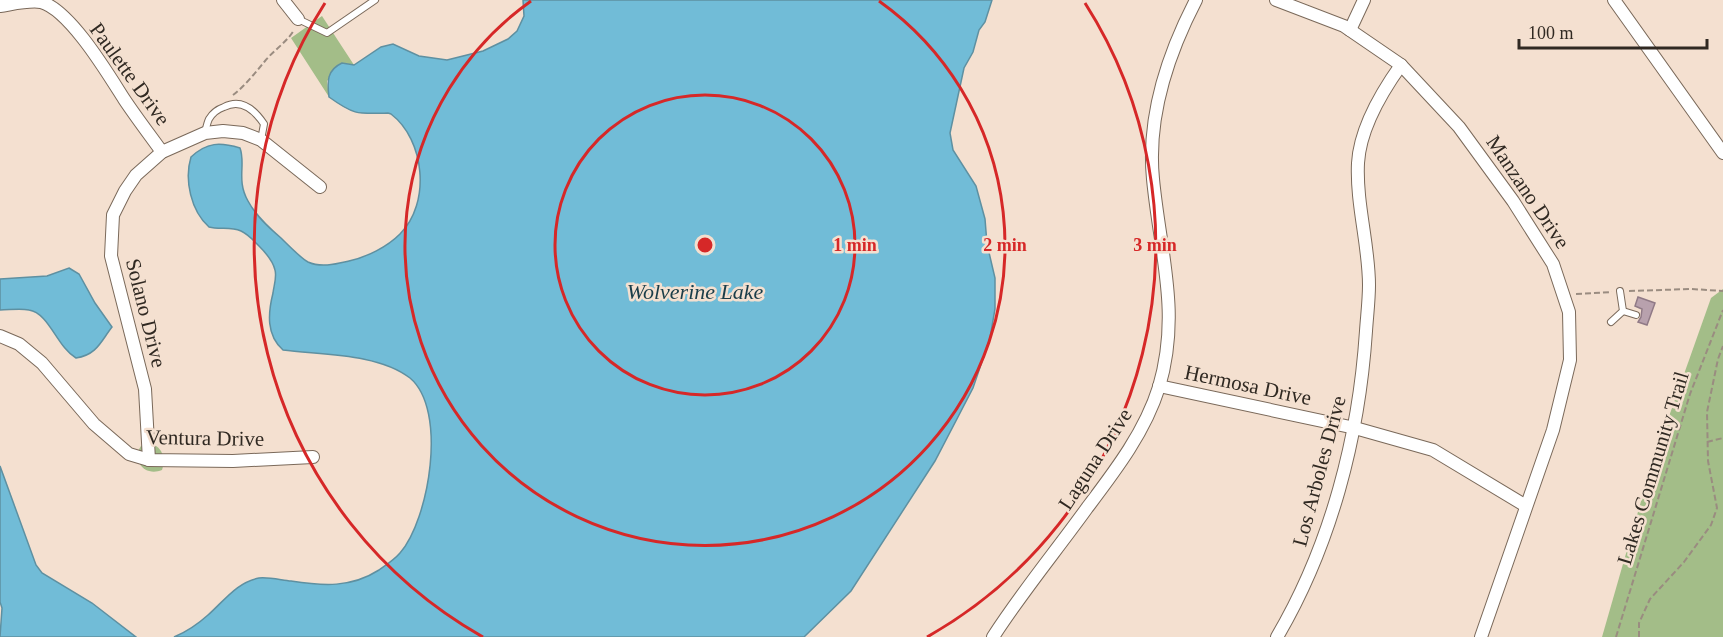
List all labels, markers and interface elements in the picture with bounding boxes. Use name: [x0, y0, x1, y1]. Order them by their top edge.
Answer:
scale bar: [1519, 12, 1706, 50]
street label: Paulette Drive: [85, 18, 175, 130]
text: 100 m: [1528, 23, 1574, 43]
street label: Manzano Drive: [1481, 131, 1575, 253]
centre of rings: [695, 235, 715, 255]
text: 1 min: [833, 235, 877, 255]
text: 2 min: [983, 235, 1027, 255]
text: 3 min: [1133, 235, 1177, 255]
street label: Solano Drive: [121, 256, 171, 370]
water label: Wolverine Lake: [627, 279, 764, 304]
street label: Hermosa Drive: [1182, 360, 1314, 410]
street label: Lakes Community Trail: [1612, 368, 1694, 567]
street label: Los Arboles Drive: [1287, 393, 1351, 549]
street label: Laguna Drive: [1053, 404, 1137, 514]
street label: Ventura Drive: [146, 425, 264, 451]

